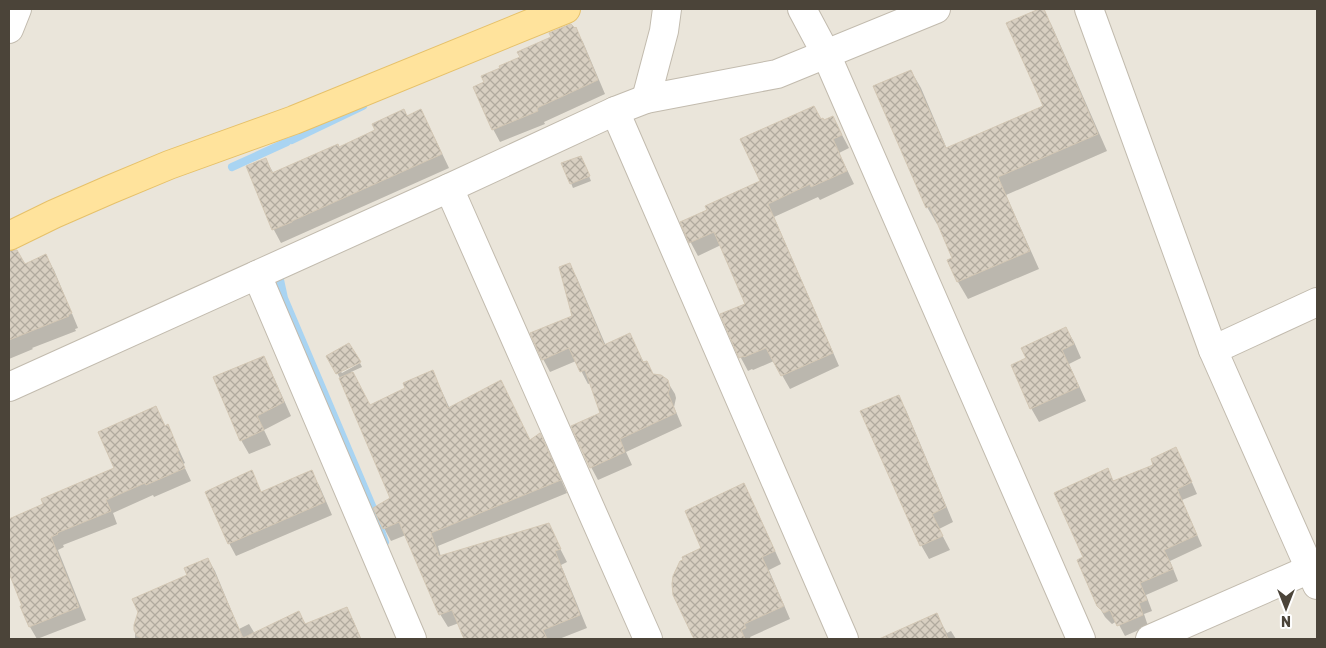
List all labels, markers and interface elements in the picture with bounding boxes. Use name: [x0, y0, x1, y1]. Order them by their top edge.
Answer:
north arrow: [1261, 583, 1311, 633]
text: N: [1281, 612, 1291, 629]

